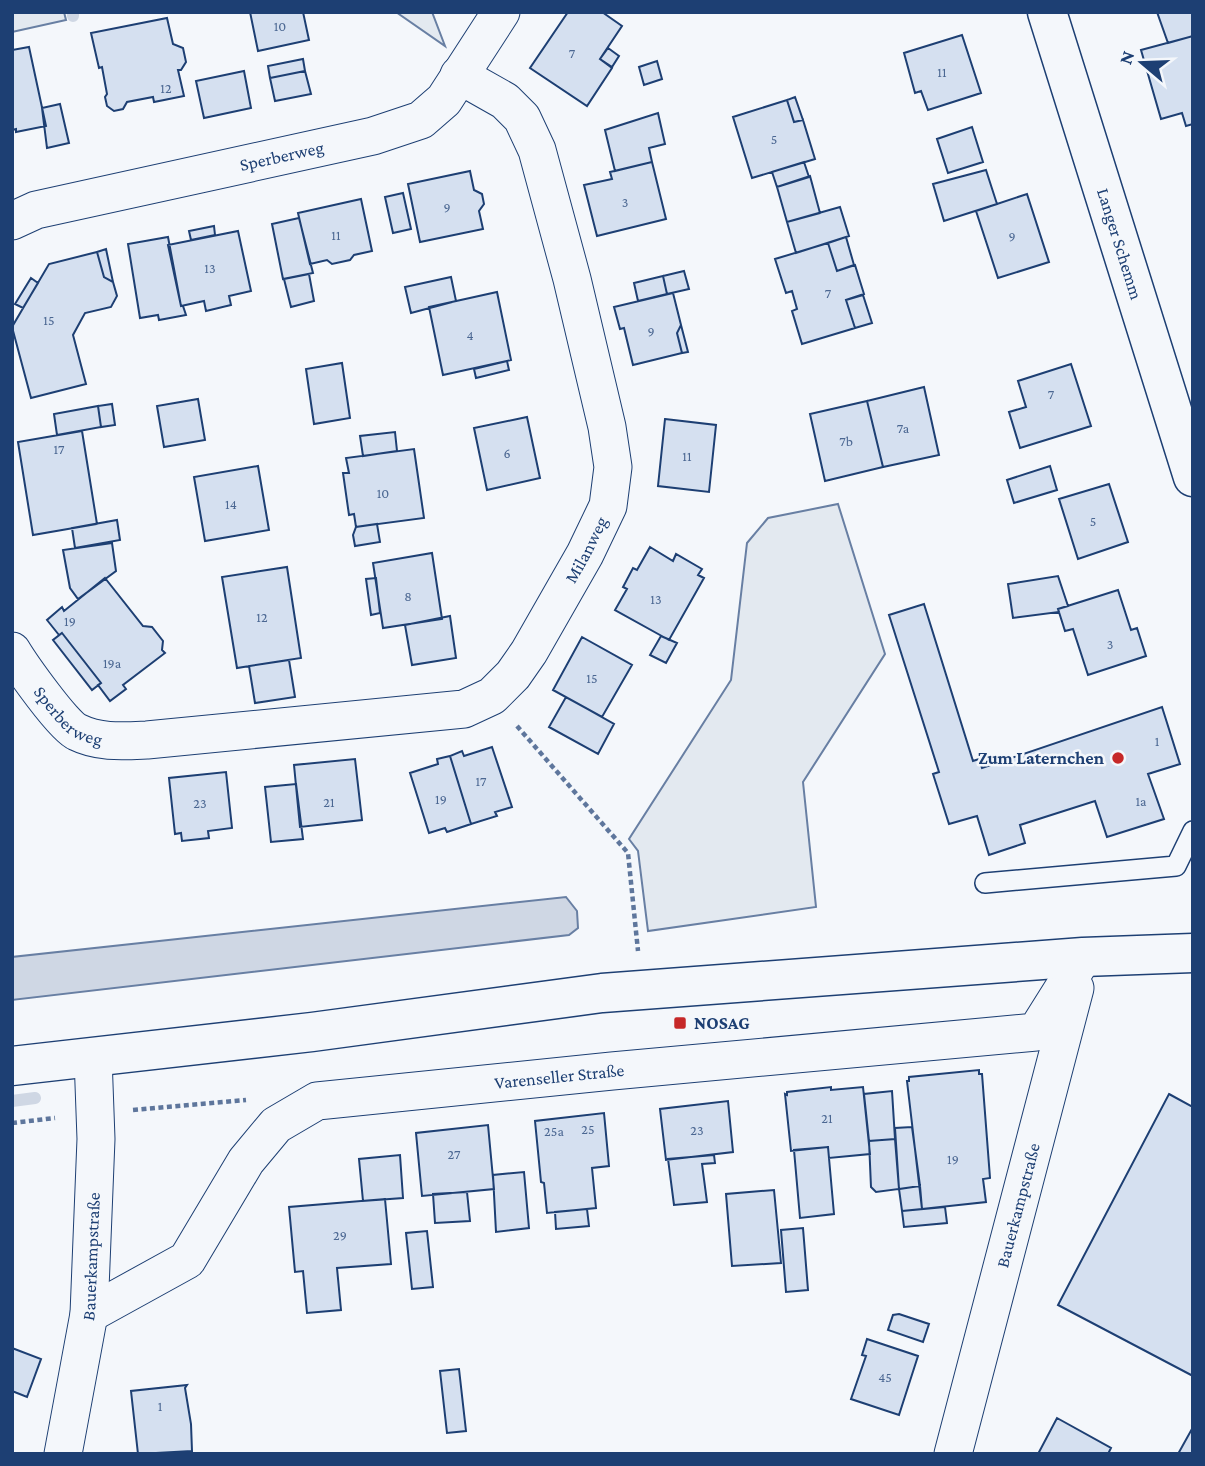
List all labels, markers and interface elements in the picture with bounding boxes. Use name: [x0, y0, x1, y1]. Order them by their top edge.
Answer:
house number: 10: [274, 18, 286, 34]
north arrow: [1107, 28, 1177, 98]
house number: 7: [569, 45, 576, 61]
text: N: [1114, 48, 1138, 67]
house number: 11: [937, 64, 947, 80]
house number: 12: [160, 80, 172, 96]
house number: 5: [771, 131, 777, 147]
street label: Sperberweg: [238, 137, 326, 175]
street label: Langer Schemm: [1093, 186, 1147, 303]
house number: 3: [622, 194, 628, 210]
house number: 9: [443, 199, 451, 215]
house number: 11: [331, 227, 341, 243]
house number: 9: [1008, 228, 1016, 244]
house number: 13: [204, 260, 216, 276]
house number: 7: [825, 285, 832, 301]
house number: 15: [43, 312, 55, 328]
house number: 9: [647, 323, 655, 339]
house number: 4: [466, 327, 474, 343]
house number: 7: [1048, 386, 1055, 402]
house number: 7a: [897, 420, 910, 436]
house number: 7b: [839, 433, 853, 449]
house number: 17: [53, 441, 65, 457]
house number: 6: [503, 445, 511, 461]
house number: 11: [682, 448, 692, 464]
house number: 10: [377, 485, 389, 501]
house number: 14: [225, 496, 237, 512]
street label: Milanweg: [561, 513, 612, 586]
house number: 5: [1090, 513, 1096, 529]
house number: 8: [404, 588, 412, 604]
house number: 13: [650, 591, 662, 607]
house number: 12: [256, 609, 268, 625]
house number: 19: [64, 613, 76, 629]
house number: 3: [1107, 636, 1113, 652]
house number: 19a: [103, 655, 122, 671]
house number: 15: [586, 670, 598, 686]
street label: Sperberweg: [30, 682, 104, 750]
house number: 1: [1155, 733, 1160, 749]
place label: Zum Laternchen: [978, 748, 1105, 768]
marker: Zum Laternchen: [1110, 750, 1126, 766]
house number: 17: [475, 773, 487, 789]
house number: 19: [435, 791, 447, 807]
house number: 1a: [1135, 793, 1147, 809]
house number: 21: [323, 794, 335, 810]
house number: 23: [193, 795, 207, 811]
place label: NOSAG: [694, 1013, 750, 1033]
marker: NOSAG: [672, 1015, 688, 1031]
street label: Varenseller Straße: [493, 1060, 625, 1093]
house number: 21: [821, 1110, 833, 1126]
house number: 25: [581, 1121, 595, 1137]
house number: 23: [690, 1122, 704, 1138]
house number: 25a: [544, 1123, 564, 1139]
street label: Bauerkampstraße: [992, 1141, 1044, 1270]
house number: 27: [448, 1146, 461, 1162]
house number: 19: [947, 1151, 959, 1167]
street label: Bauerkampstraße: [78, 1192, 104, 1322]
house number: 29: [333, 1227, 347, 1243]
house number: 45: [878, 1369, 892, 1385]
house number: 1: [158, 1398, 163, 1414]

